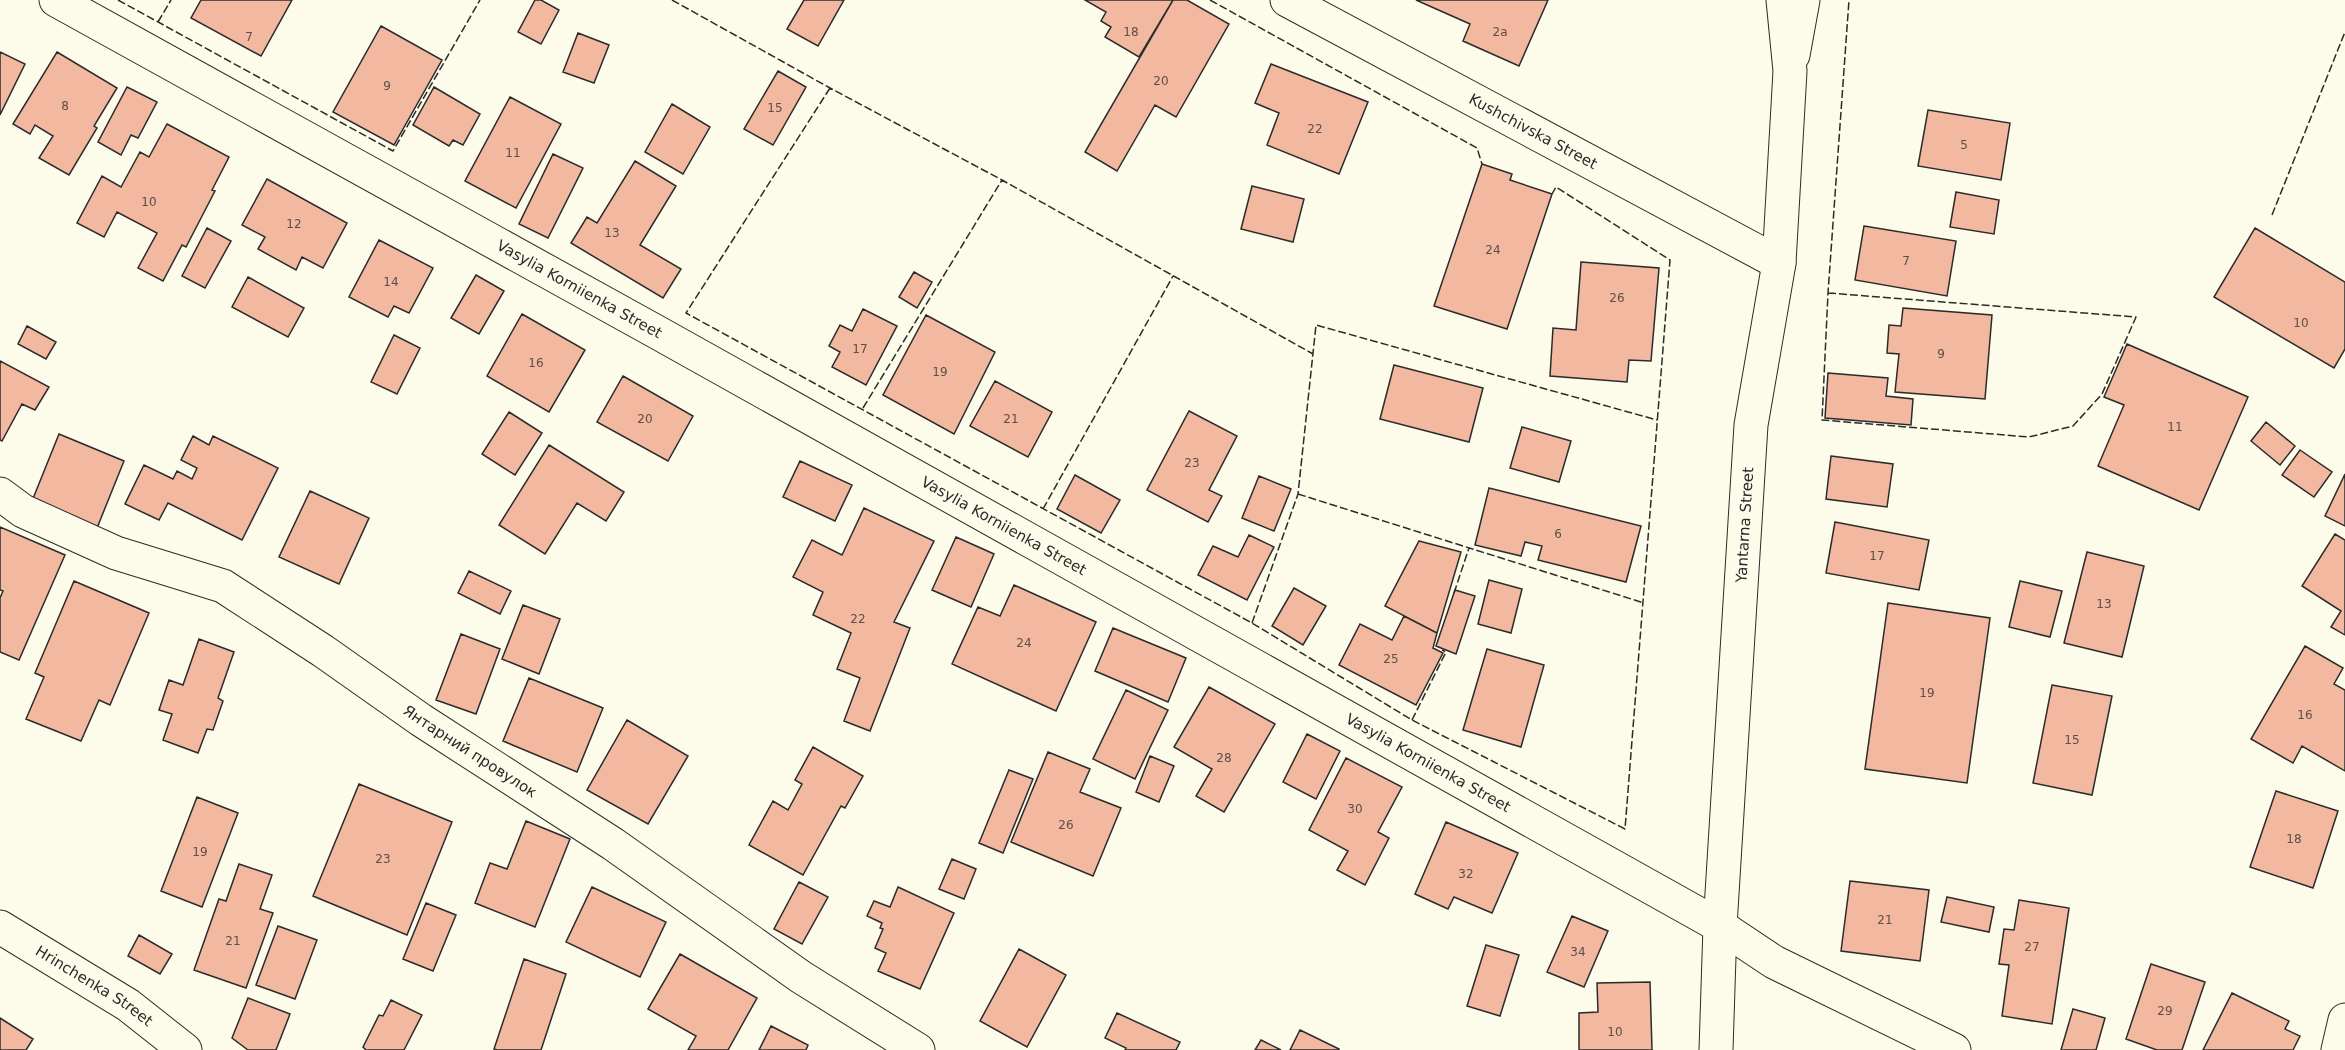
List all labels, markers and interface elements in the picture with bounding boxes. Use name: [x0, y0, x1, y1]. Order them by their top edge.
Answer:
house number: 18: [1123, 25, 1139, 39]
house number: 2а: [1493, 25, 1508, 39]
house number: 7: [245, 30, 253, 44]
house number: 20: [1153, 74, 1169, 88]
house number: 9: [383, 79, 391, 93]
street label: Kushchivska Street: [1466, 90, 1600, 173]
house number: 8: [61, 99, 69, 113]
house number: 15: [767, 101, 783, 115]
house number: 22: [1307, 122, 1323, 136]
house number: 5: [1960, 138, 1968, 152]
house number: 11: [505, 146, 521, 160]
house number: 10: [141, 195, 157, 209]
house number: 12: [286, 217, 302, 231]
house number: 13: [604, 226, 620, 240]
street label: Vasylia Korniienka Street: [494, 236, 665, 342]
house number: 24: [1485, 243, 1501, 257]
house number: 7: [1902, 254, 1910, 268]
house number: 14: [383, 275, 399, 289]
house number: 26: [1609, 291, 1625, 305]
house number: 10: [2293, 316, 2309, 330]
house number: 17: [852, 342, 868, 356]
house number: 9: [1937, 347, 1945, 361]
house number: 16: [528, 356, 544, 370]
house number: 19: [932, 365, 948, 379]
house number: 20: [637, 412, 653, 426]
house number: 21: [1003, 412, 1019, 426]
house number: 11: [2167, 420, 2183, 434]
house number: 23: [1184, 456, 1200, 470]
street label: Yantarna Street: [1732, 466, 1757, 584]
street label: Vasylia Korniienka Street: [918, 473, 1090, 579]
house number: 6: [1554, 527, 1562, 541]
house number: 17: [1869, 549, 1885, 563]
house number: 13: [2096, 597, 2112, 611]
house number: 22: [850, 612, 866, 626]
house number: 24: [1016, 636, 1032, 650]
house number: 25: [1383, 652, 1399, 666]
house number: 19: [1919, 686, 1935, 700]
street label: Янтарний провулок: [400, 701, 540, 801]
house number: 16: [2297, 708, 2313, 722]
street label: Vasylia Korniienka Street: [1342, 710, 1514, 816]
house number: 15: [2064, 733, 2080, 747]
house number: 28: [1216, 751, 1232, 765]
house number: 30: [1347, 802, 1363, 816]
house number: 26: [1058, 818, 1074, 832]
house number: 18: [2286, 832, 2302, 846]
house number: 19: [192, 845, 208, 859]
house number: 23: [375, 852, 391, 866]
house number: 32: [1458, 867, 1474, 881]
house number: 21: [1877, 913, 1893, 927]
house number: 21: [225, 934, 241, 948]
house number: 27: [2024, 940, 2040, 954]
street label: Hrinchenka Street: [32, 942, 156, 1030]
house number: 34: [1570, 945, 1586, 959]
house number: 29: [2157, 1004, 2173, 1018]
house number: 10: [1607, 1025, 1623, 1039]

